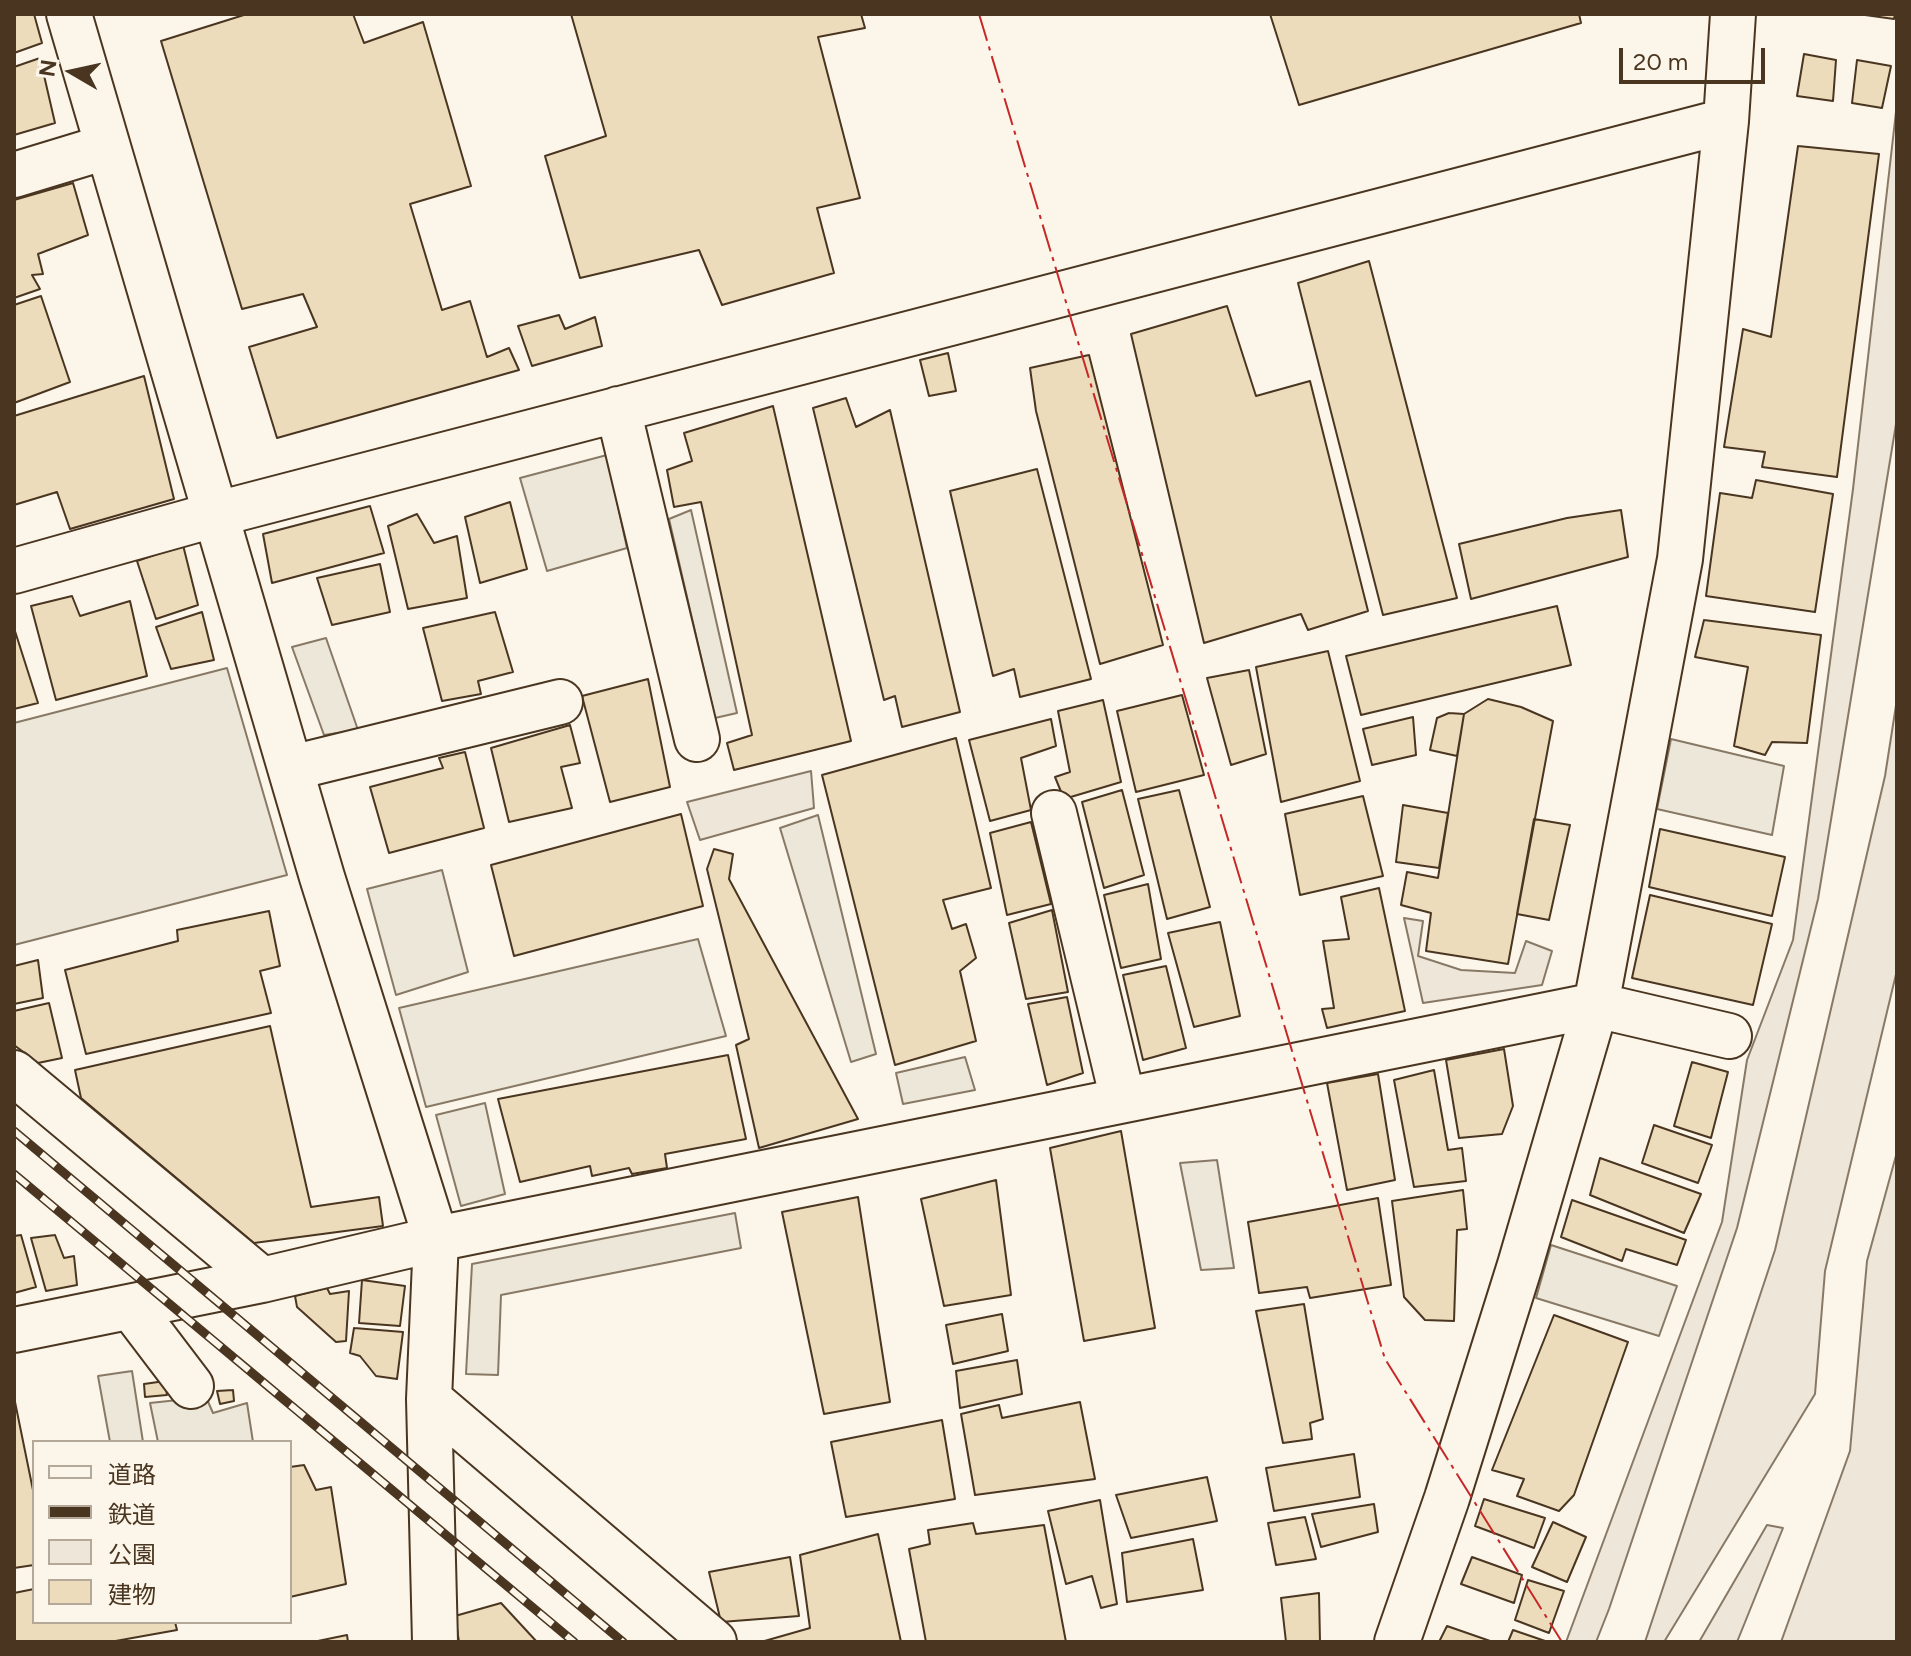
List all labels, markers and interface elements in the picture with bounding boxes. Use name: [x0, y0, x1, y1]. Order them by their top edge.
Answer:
north arrow: [32, 32, 112, 112]
scale bar: [1623, 32, 1769, 82]
text: 20 m: [1633, 47, 1688, 76]
text: N: [33, 58, 62, 79]
legend: [32, 1440, 292, 1624]
text: 道路: [108, 1460, 156, 1489]
text: 鉄道: [108, 1500, 156, 1529]
text: 公園: [108, 1540, 156, 1569]
text: 建物: [108, 1580, 156, 1609]

